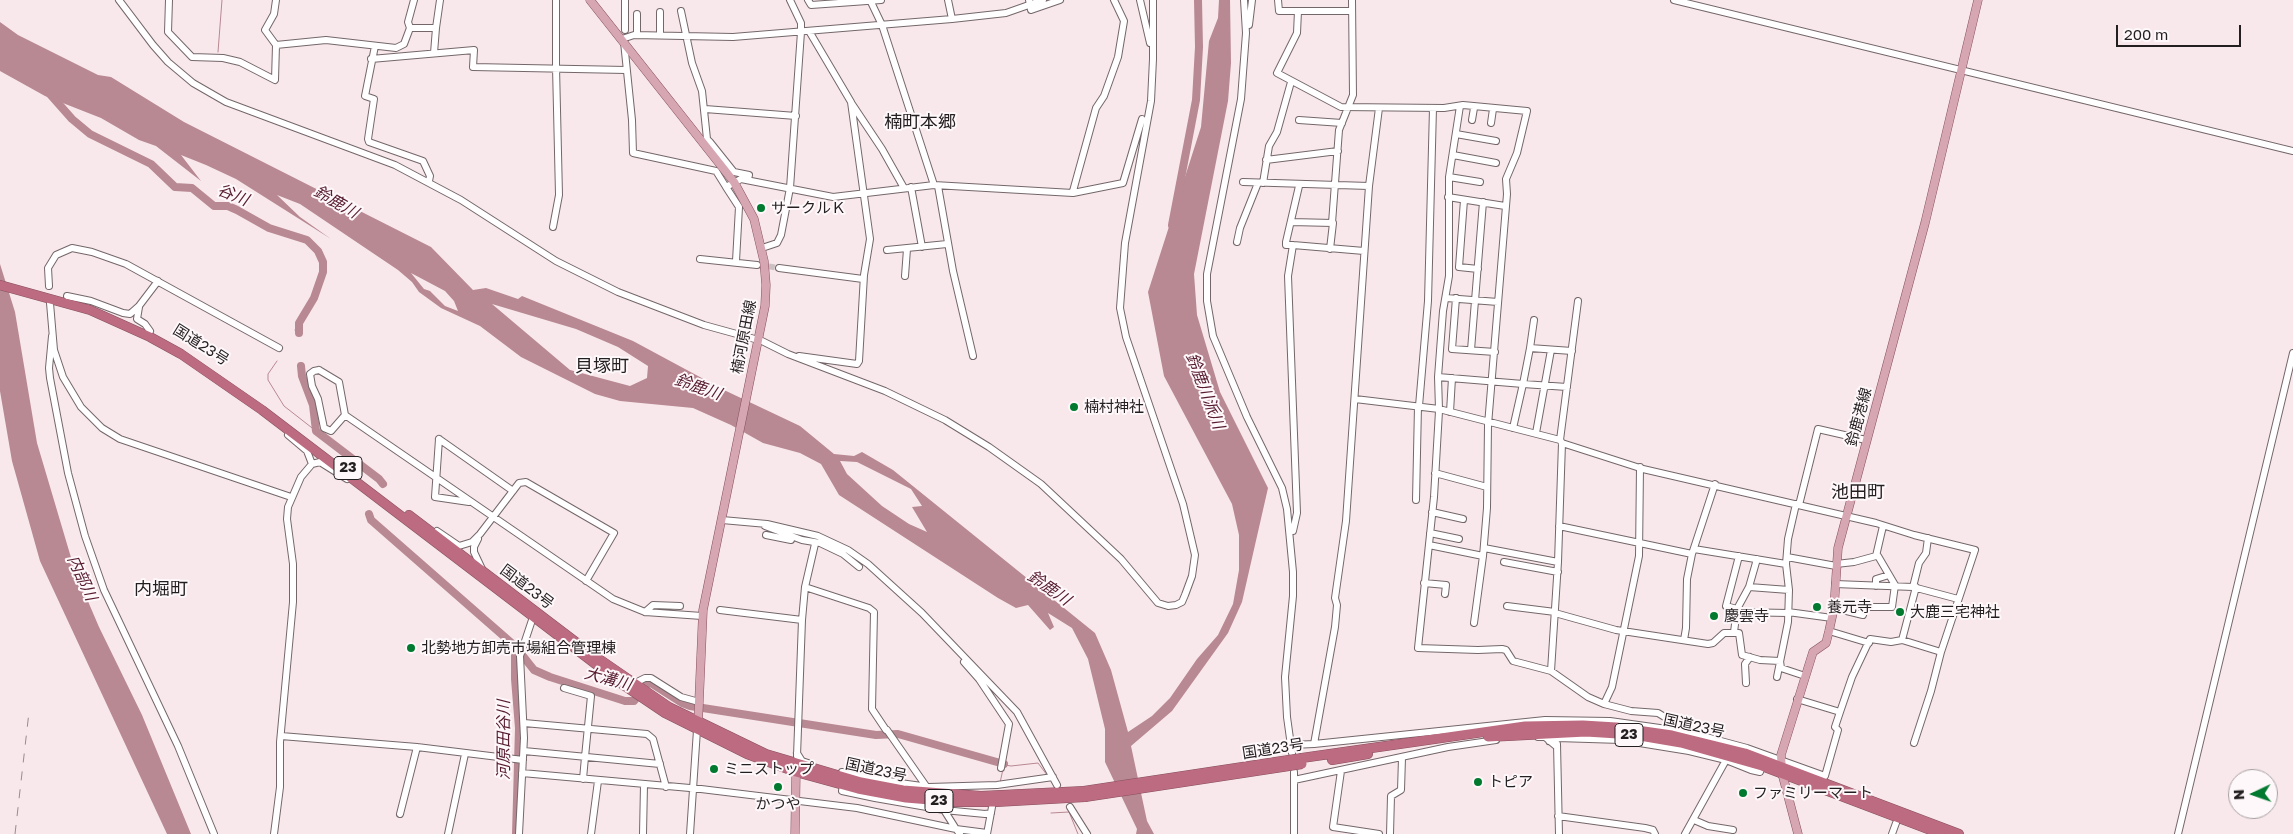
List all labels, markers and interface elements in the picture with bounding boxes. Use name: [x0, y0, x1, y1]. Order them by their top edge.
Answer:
scale bar: [2118, 15, 2243, 47]
text: 200 m: [2124, 25, 2168, 43]
district label: 楠町本郷: [884, 111, 956, 133]
water label: 谷川: [215, 180, 251, 210]
water label: 鈴鹿川: [310, 182, 362, 222]
place label: サークルＫ: [771, 199, 846, 217]
marker: サークルＫ: [755, 202, 767, 214]
street label: 楠河原田線: [728, 298, 760, 376]
street label: 国道23号: [170, 321, 232, 369]
water label: 鈴鹿川派川: [1182, 350, 1228, 432]
district label: 貝塚町: [575, 355, 629, 377]
water label: 鈴鹿川: [672, 370, 724, 404]
street label: 鈴鹿港線: [1843, 386, 1875, 448]
place label: 楠村神社: [1084, 398, 1144, 416]
marker: 楠村神社: [1068, 401, 1080, 413]
road number: 23: [334, 456, 362, 479]
district label: 池田町: [1831, 481, 1885, 503]
water label: 内部川: [63, 552, 101, 604]
street label: 国道23号: [497, 561, 557, 613]
water label: 鈴鹿川: [1024, 566, 1074, 610]
district label: 内堀町: [134, 578, 188, 600]
place label: 養元寺: [1827, 598, 1872, 616]
marker: 養元寺: [1811, 601, 1823, 613]
place label: 大鹿三宅神社: [1910, 603, 2000, 621]
marker: 大鹿三宅神社: [1894, 606, 1906, 618]
place label: 慶雲寺: [1724, 607, 1769, 625]
marker: 慶雲寺: [1708, 610, 1720, 622]
place label: 北勢地方卸売市場組合管理棟: [421, 639, 616, 657]
marker: 北勢地方卸売市場組合管理棟: [405, 642, 417, 654]
water label: 大溝川: [582, 664, 634, 694]
water label: 河原田谷川: [494, 700, 514, 780]
street label: 国道23号: [1662, 711, 1726, 741]
road number: 23: [1615, 724, 1643, 746]
street label: 国道23号: [1241, 735, 1305, 763]
street label: 国道23号: [844, 755, 908, 785]
place label: ミニストップ: [724, 760, 814, 778]
marker: ミニストップ: [708, 763, 720, 775]
north arrow: [2228, 769, 2278, 819]
place label: トピア: [1488, 773, 1533, 791]
marker: トピア: [1472, 776, 1484, 788]
marker: かつや: [772, 781, 784, 793]
place label: ファミリーマート: [1753, 784, 1873, 802]
marker: ファミリーマート: [1737, 787, 1749, 799]
road number: 23: [925, 789, 953, 812]
text: N: [2230, 789, 2247, 801]
place label: かつや: [756, 795, 800, 813]

